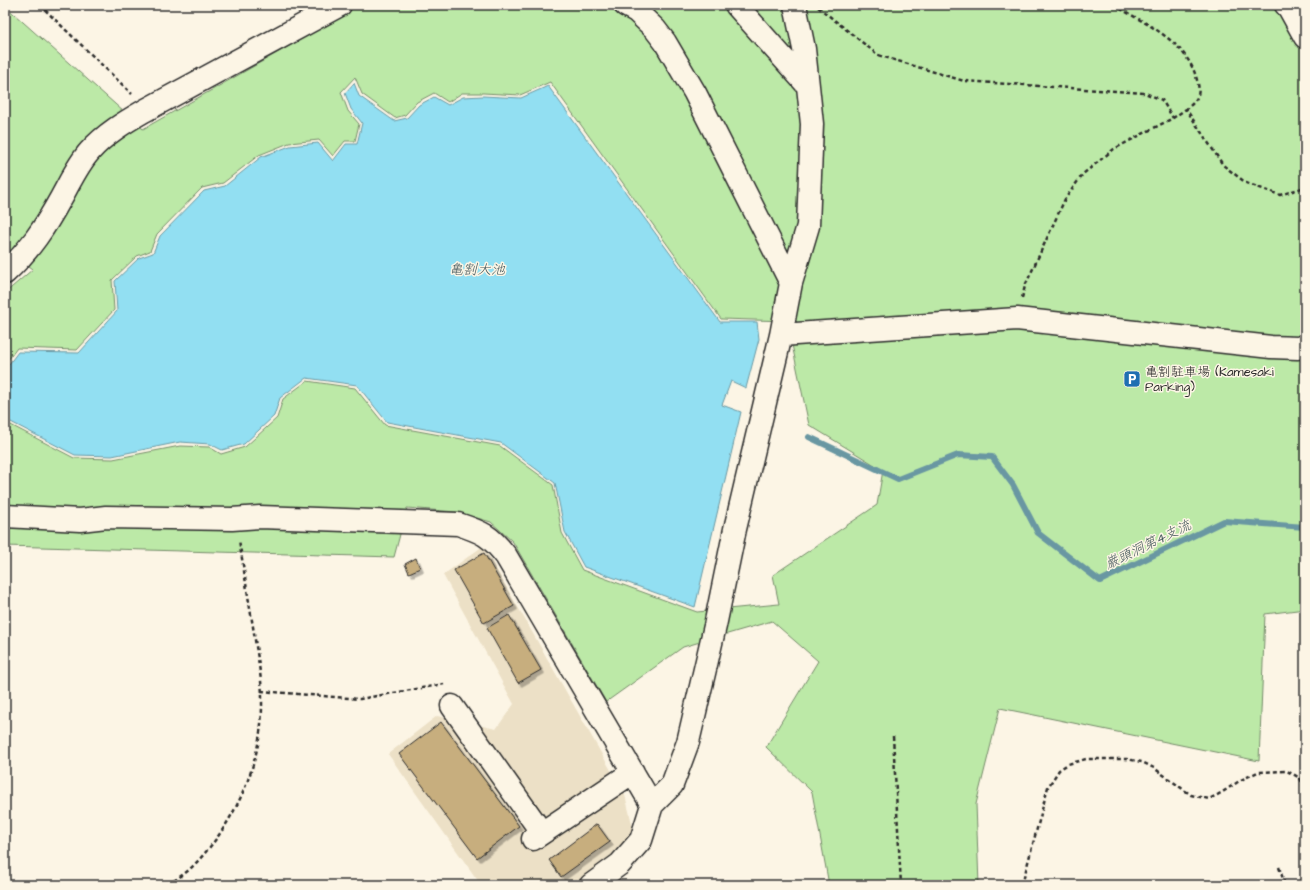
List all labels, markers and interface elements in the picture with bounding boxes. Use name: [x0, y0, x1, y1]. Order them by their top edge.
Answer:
water label: 亀割大池: [449, 260, 506, 280]
place label: 亀割駐車場 (Kamesaki Parking): [1145, 363, 1274, 397]
parking icon: 亀割駐車場 (Kamesaki Parking): [1122, 369, 1142, 389]
water label: 巌頭洞第4支流: [1102, 515, 1195, 574]

